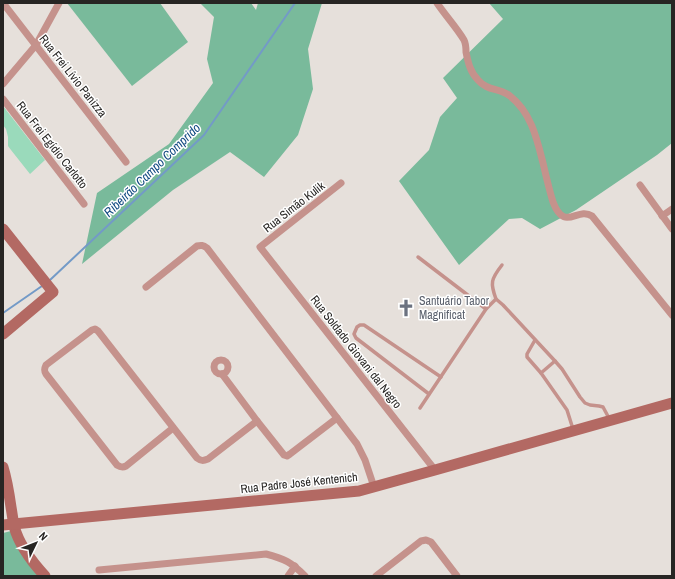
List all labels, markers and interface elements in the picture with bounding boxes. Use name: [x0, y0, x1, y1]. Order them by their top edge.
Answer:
street label: Rua Frei Lívio Panizza: [36, 31, 111, 121]
street label: Rua Frei Egídio Carlotto: [13, 98, 91, 192]
water label: Ribeirão Campo Comprido: [100, 119, 204, 221]
street label: Rua Simão Kulik: [260, 178, 328, 236]
street label: Rua Soldado Giovani dal Negro: [307, 292, 405, 412]
place label: Santuário Tabor Magnificat: [419, 293, 490, 323]
church icon: Santuário Tabor Magnificat: [396, 298, 416, 318]
street label: Rua Padre José Kentenich: [240, 469, 358, 497]
north arrow: [16, 523, 56, 563]
text: N: [36, 529, 51, 543]

